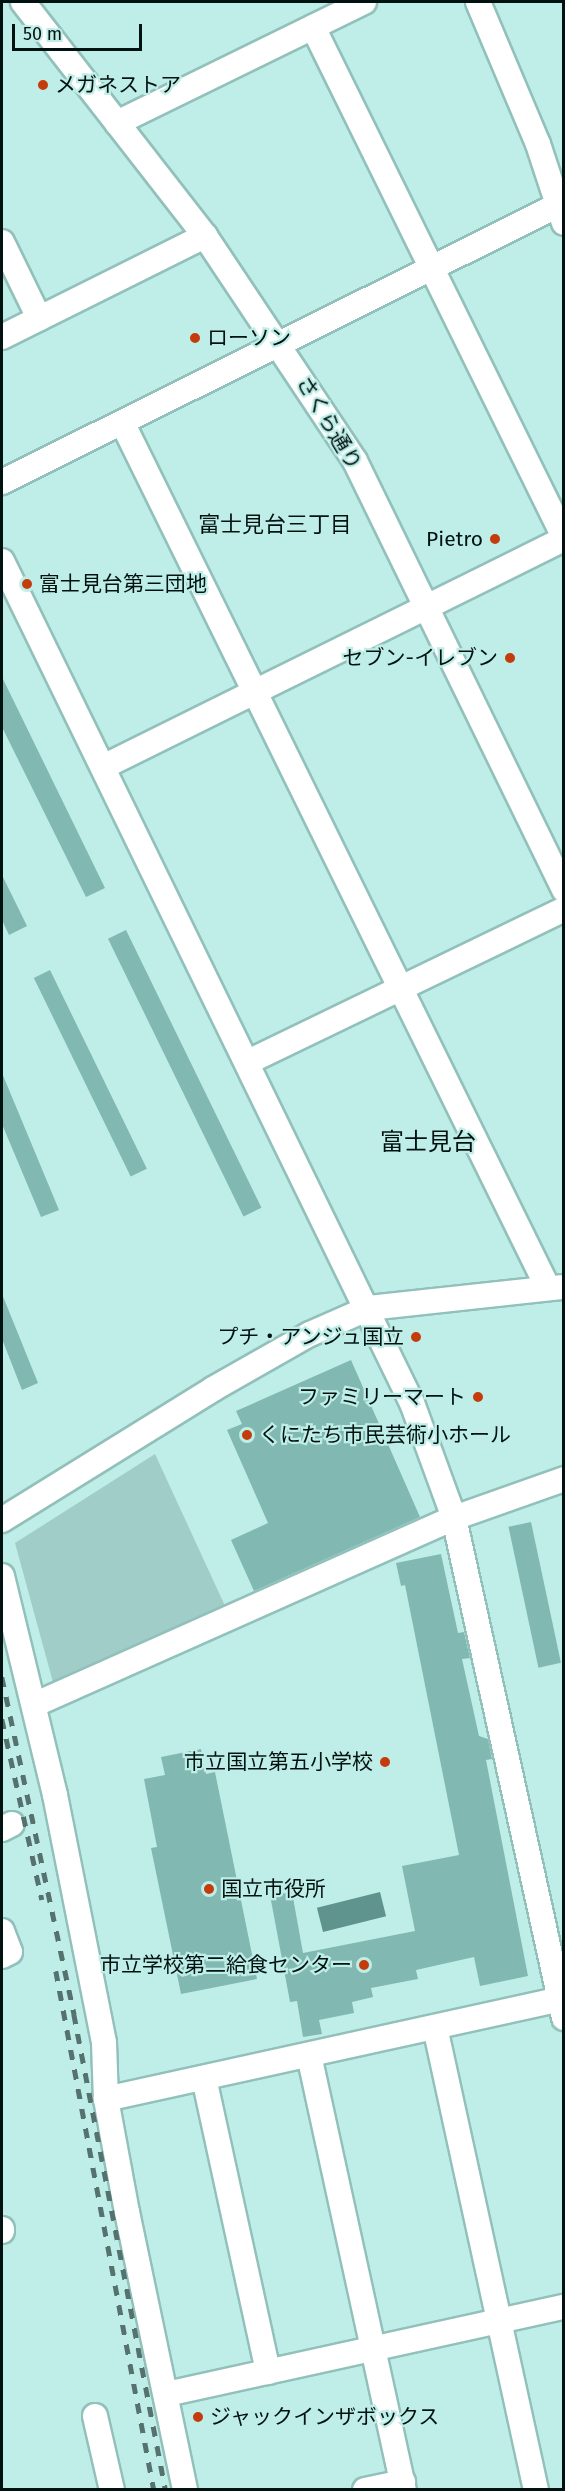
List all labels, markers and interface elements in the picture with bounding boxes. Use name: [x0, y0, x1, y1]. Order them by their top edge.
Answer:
scale bar: [15, 12, 146, 50]
text: 50 m: [23, 23, 62, 45]
place label: メガネストア: [55, 72, 181, 98]
marker: メガネストア: [36, 78, 50, 92]
place label: ローソン: [207, 325, 291, 351]
marker: ローソン: [188, 331, 202, 345]
street label: さくら通り: [291, 372, 367, 474]
district label: 富士見台三丁目: [198, 512, 352, 538]
place label: Pietro: [426, 526, 483, 552]
marker: Pietro: [488, 532, 502, 546]
place label: 富士見台第三団地: [39, 571, 207, 597]
marker: 富士見台第三団地: [20, 577, 34, 591]
place label: セブン-イレブン: [343, 645, 498, 671]
marker: セブン-イレブン: [503, 651, 517, 665]
district label: 富士見台: [380, 1129, 476, 1157]
place label: プチ・アンジュ国立: [215, 1324, 404, 1350]
marker: プチ・アンジュ国立: [409, 1330, 423, 1344]
place label: ファミリーマート: [298, 1384, 466, 1410]
marker: ファミリーマート: [471, 1390, 485, 1404]
place label: くにたち市民芸術小ホール: [259, 1422, 511, 1448]
marker: くにたち市民芸術小ホール: [240, 1428, 254, 1442]
place label: 市立国立第五小学校: [184, 1749, 373, 1775]
marker: 市立国立第五小学校: [378, 1755, 392, 1769]
place label: 国立市役所: [221, 1876, 326, 1902]
marker: 国立市役所: [202, 1882, 216, 1896]
place label: 市立学校第二給食センター: [100, 1952, 352, 1978]
marker: 市立学校第二給食センター: [357, 1958, 371, 1972]
place label: ジャックインザボックス: [210, 2404, 441, 2430]
marker: ジャックインザボックス: [191, 2410, 205, 2424]

